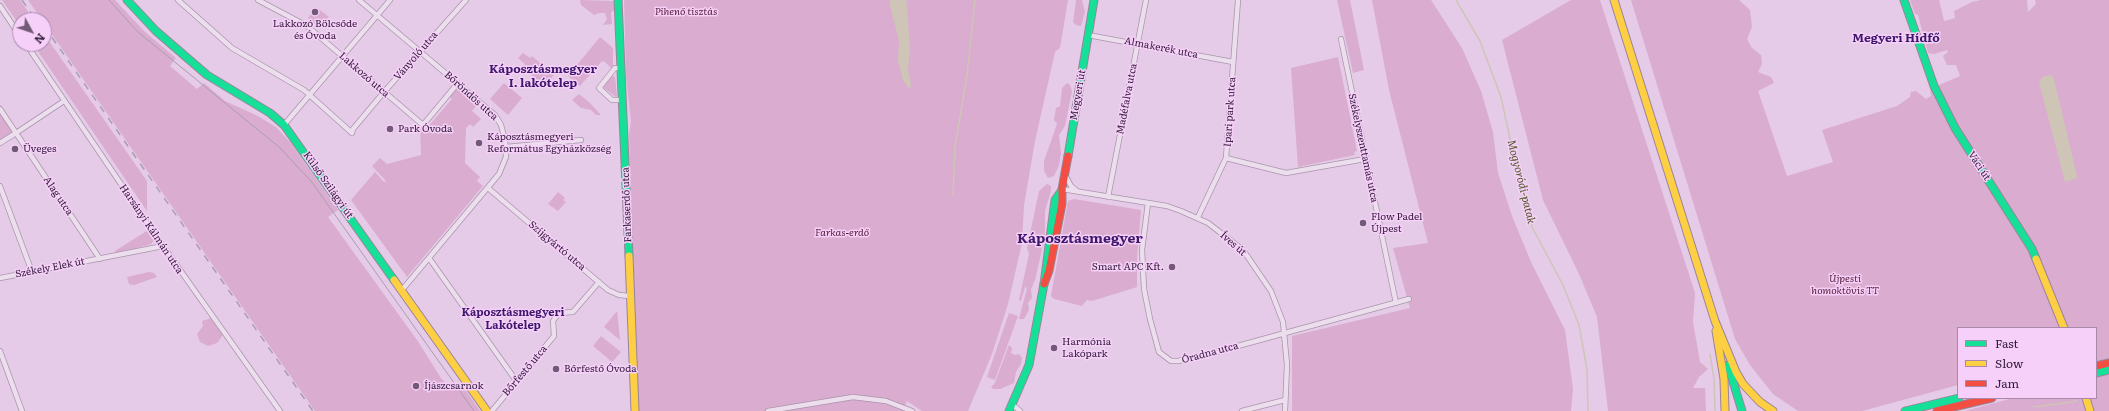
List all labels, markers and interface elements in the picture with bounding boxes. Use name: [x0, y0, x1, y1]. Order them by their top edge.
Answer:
park label: Pihenő tisztás: [655, 6, 717, 18]
marker: Lakkozó Bölcsőde és Óvoda: [310, 7, 320, 17]
north arrow: [12, 12, 52, 52]
place label: Lakkozó Bölcsőde és Óvoda: [273, 18, 357, 42]
street label: Ványoló utca: [392, 29, 440, 83]
text: N: [31, 30, 50, 48]
district label: Megyeri Hídfő: [1852, 31, 1940, 45]
street label: Almakerék utca: [1123, 35, 1199, 61]
street label: Lakkozó utca: [336, 50, 392, 100]
district label: Káposztásmegyer I. lakótelep: [489, 62, 597, 90]
street label: Madéfalva utca: [1114, 62, 1140, 136]
street label: Bőröndös utca: [442, 69, 500, 123]
street label: Megyeri út: [1068, 69, 1088, 121]
street label: Ipari park utca: [1222, 77, 1238, 147]
street label: Székelyszenttamás utca: [1346, 92, 1380, 204]
place label: Park Óvoda: [398, 123, 452, 135]
marker: Park Óvoda: [385, 124, 395, 134]
place label: Káposztásmegyeri Református Egyházközség: [487, 131, 611, 154]
marker: Káposztásmegyeri Református Egyházközség: [474, 138, 484, 148]
water label: Mogyoródi-patak: [1504, 138, 1538, 226]
place label: Üveges: [23, 143, 56, 155]
marker: Üveges: [10, 144, 20, 154]
street label: Külső Szilágyi út: [300, 149, 356, 221]
street label: Váci út: [1965, 149, 1993, 183]
street label: Farkaserdő utca: [620, 167, 634, 243]
street label: Alag utca: [41, 174, 75, 218]
street label: Harsányi Kálmán utca: [117, 182, 185, 276]
place label: Flow Padel Újpest: [1371, 211, 1422, 234]
marker: Flow Padel Újpest: [1358, 218, 1368, 228]
street label: Szíjgyártó utca: [526, 219, 588, 273]
park label: Farkas-erdő: [815, 227, 869, 239]
street label: Íves út: [1217, 229, 1249, 259]
district label: Káposztásmegyer: [1017, 231, 1143, 247]
street label: Székely Elek út: [14, 255, 86, 281]
place label: Smart APC Kft.: [1092, 261, 1164, 273]
marker: Smart APC Kft.: [1167, 262, 1177, 272]
park label: Újpesti homoktövis TT: [1811, 273, 1879, 296]
district label: Káposztásmegyeri Lakótelep: [462, 306, 564, 332]
legend: [1957, 327, 2097, 399]
text: Fast: [1995, 334, 2018, 352]
place label: Harmónia Lakópark: [1062, 336, 1111, 360]
street label: Óradna utca: [1180, 340, 1240, 366]
street label: Bőrfestő utca: [500, 343, 550, 399]
marker: Harmónia Lakópark: [1049, 343, 1059, 353]
text: Slow: [1995, 354, 2023, 372]
place label: Bőrfestő Óvoda: [564, 363, 637, 375]
marker: Bőrfestő Óvoda: [551, 364, 561, 374]
text: Jam: [1995, 374, 2019, 392]
place label: Íjászcsarnok: [424, 380, 483, 392]
marker: Íjászcsarnok: [411, 381, 421, 391]

